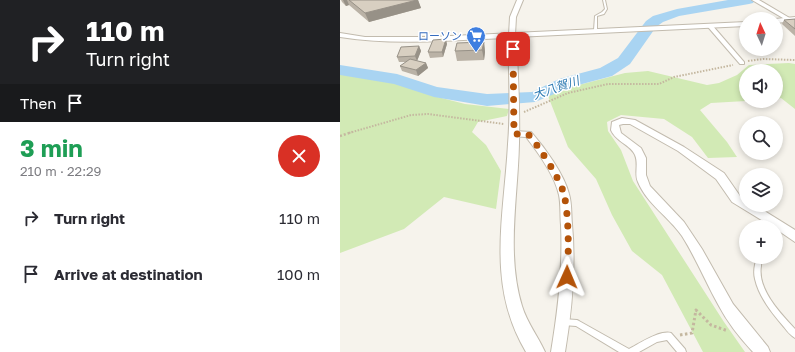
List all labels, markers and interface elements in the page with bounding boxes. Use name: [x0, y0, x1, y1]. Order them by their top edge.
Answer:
north arrow: [739, 12, 783, 56]
map controls: [739, 12, 783, 264]
text: 110 m: [86, 14, 165, 47]
icon: right: [20, 16, 72, 68]
supermarket icon: ローソン: [465, 25, 487, 53]
place label: ローソン: [418, 29, 462, 42]
pin: [496, 32, 530, 66]
icon: arrive: [502, 38, 524, 60]
text: Turn right: [86, 48, 170, 70]
button: sound: [739, 64, 783, 108]
water label: 大八賀川: [531, 72, 583, 102]
icon: arrive: [64, 92, 86, 114]
text: Then: [20, 94, 56, 112]
button: search: [739, 116, 783, 160]
text: 3 min: [20, 133, 83, 162]
button: close: [278, 135, 320, 177]
text: 210 m · 22:29: [20, 163, 101, 179]
button: layers: [739, 168, 783, 212]
icon: right: [20, 207, 42, 229]
text: Turn right: [54, 209, 125, 227]
text: 110 m: [279, 209, 320, 227]
button: +: [739, 220, 783, 264]
position arrow: [546, 256, 588, 298]
icon: arrive: [20, 263, 42, 285]
text: Arrive at destination: [54, 265, 203, 283]
text: 100 m: [277, 265, 320, 283]

